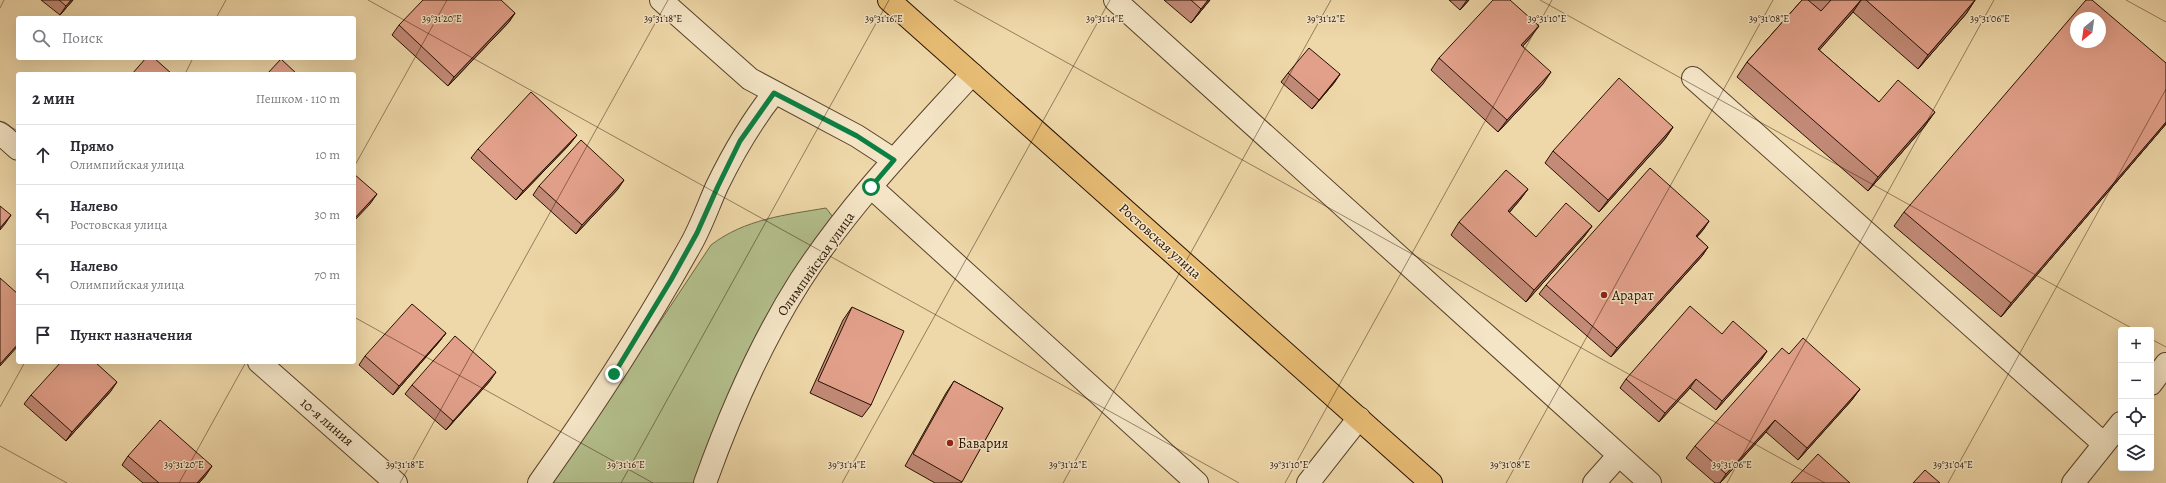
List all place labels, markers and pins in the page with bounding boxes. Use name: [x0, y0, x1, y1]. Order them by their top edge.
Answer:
place label: Арарат: [1611, 286, 1654, 305]
marker: Арарат: [1599, 290, 1609, 300]
place label: Бавария: [958, 434, 1008, 453]
marker: Бавария: [945, 438, 955, 448]

